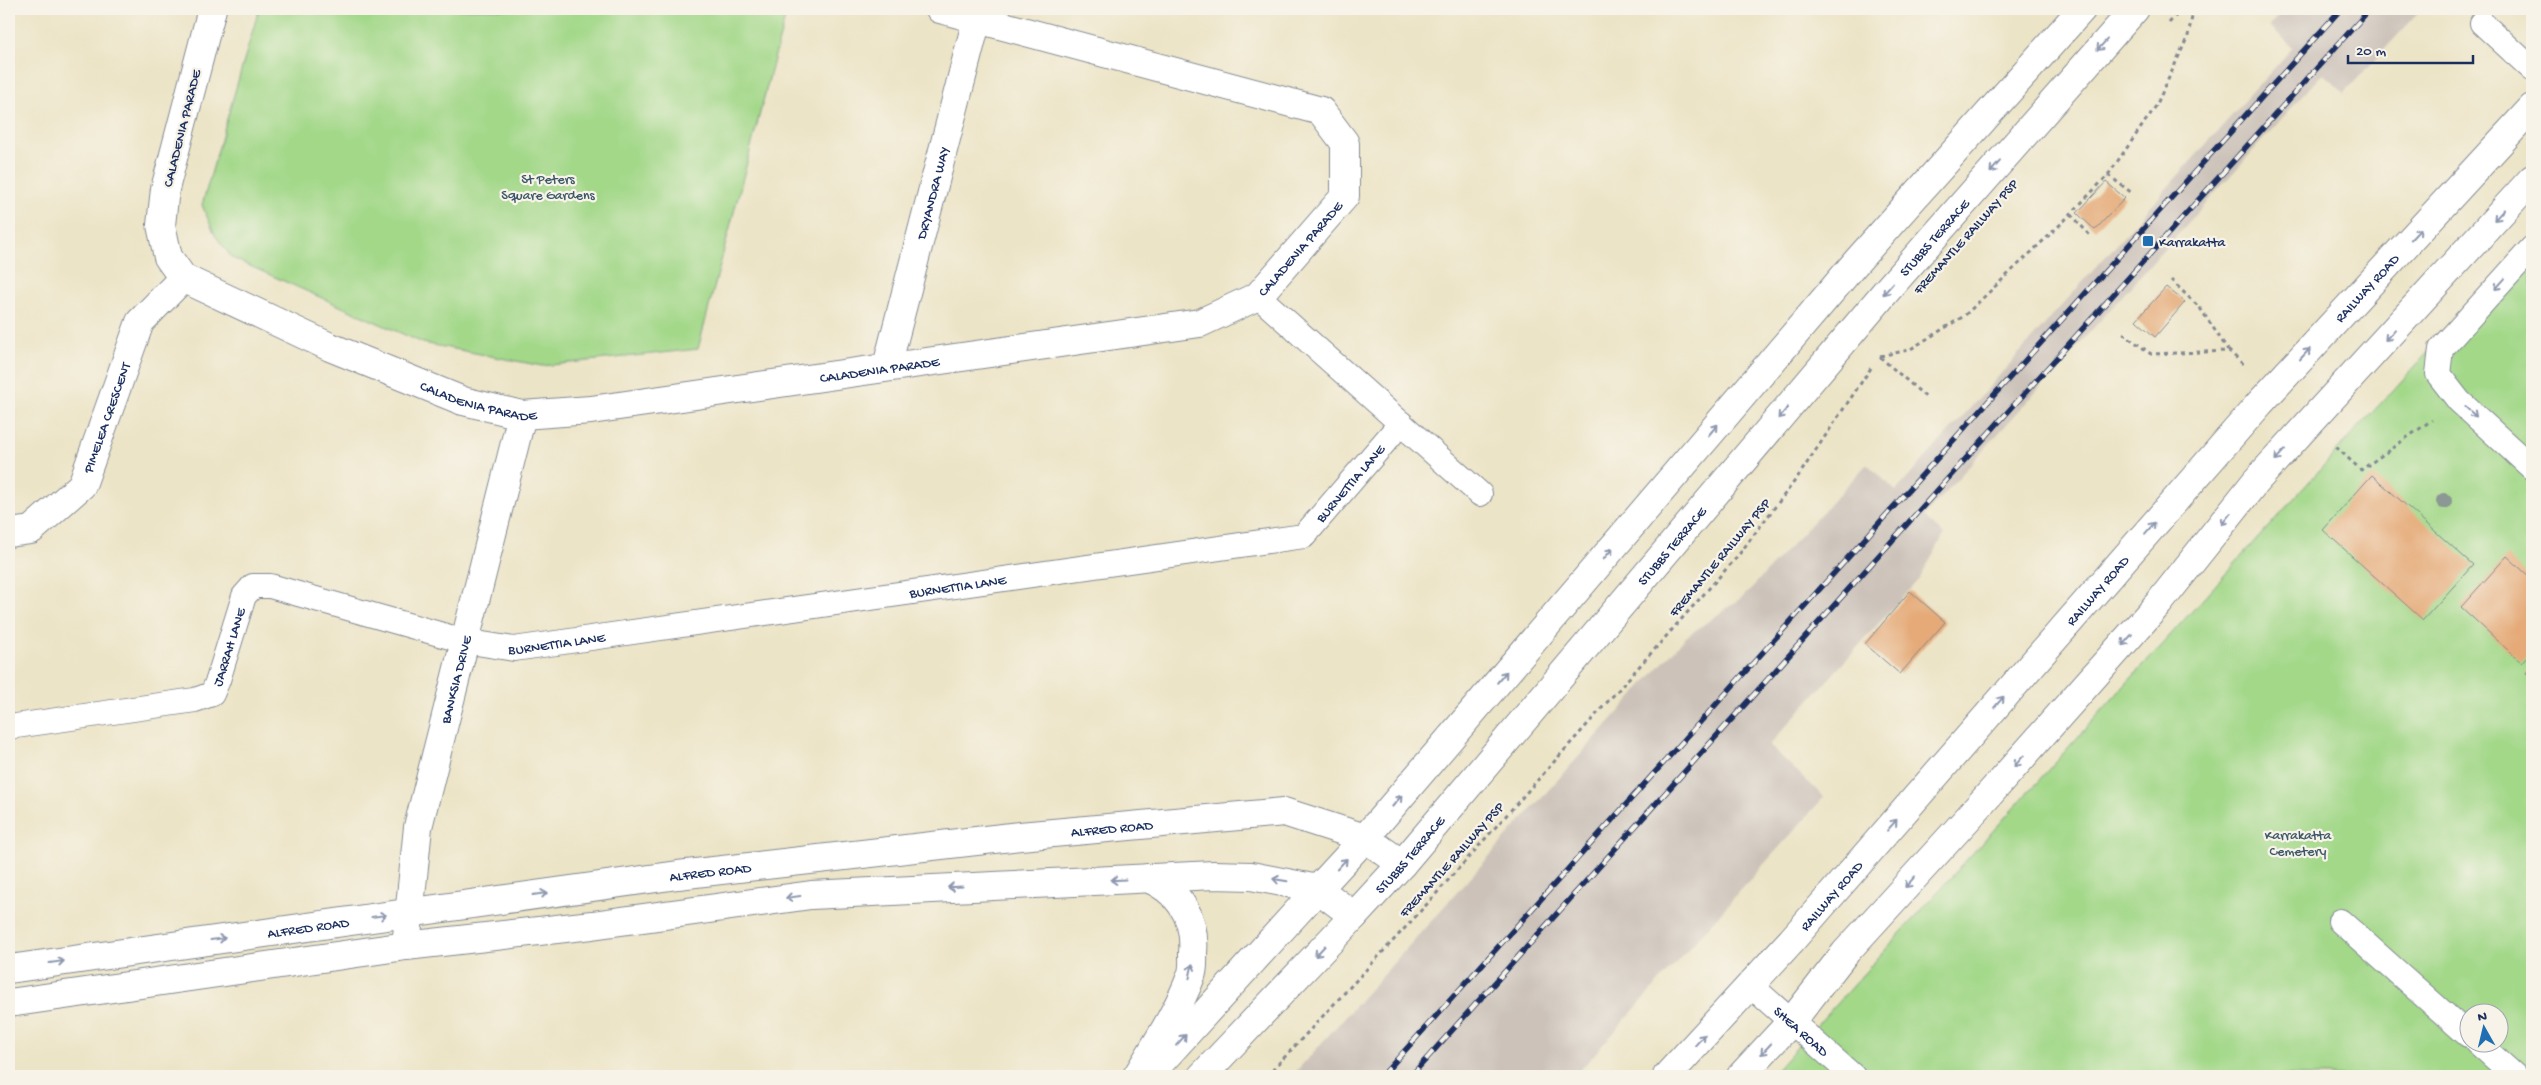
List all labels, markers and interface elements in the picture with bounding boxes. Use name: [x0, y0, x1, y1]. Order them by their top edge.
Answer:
scale bar: [2348, 32, 2474, 64]
one-way arrow: [2096, 38, 2108, 51]
text: 20 m: [2356, 43, 2386, 61]
street label: CALADENIA PARADE: [161, 67, 207, 189]
street label: DRYANDRA WAY: [914, 145, 955, 243]
one-way arrow: [1989, 160, 2001, 173]
park label: St Peters Square Gardens: [501, 172, 596, 205]
street label: FREMANTLE RAILWAY PSP: [1910, 176, 2023, 299]
street label: STUBBS TERRACE: [1897, 196, 1975, 281]
street label: CALADENIA PARADE: [1255, 198, 1348, 301]
one-way arrow: [2493, 208, 2505, 221]
one-way arrow: [2410, 228, 2421, 241]
marker: Karrakatta: [2141, 234, 2155, 248]
place label: Karrakatta: [2159, 235, 2227, 252]
street label: RAILWAY ROAD: [2332, 251, 2405, 327]
one-way arrow: [2494, 277, 2506, 290]
one-way arrow: [1882, 283, 1894, 296]
one-way arrow: [2384, 328, 2396, 341]
one-way arrow: [2299, 347, 2311, 360]
street label: CALADENIA PARADE: [819, 354, 942, 388]
street label: PIMELEA CRESCENT: [81, 360, 136, 477]
street label: CALADENIA PARADE: [417, 378, 539, 426]
one-way arrow: [2464, 406, 2477, 417]
one-way arrow: [1777, 407, 1789, 420]
one-way arrow: [1708, 423, 1719, 436]
street label: BURNETTIA LANE: [1313, 441, 1391, 528]
one-way arrow: [2274, 448, 2286, 461]
street label: FREMANTLE RAILWAY PSP: [1666, 496, 1775, 622]
street label: STUBBS TERRACE: [1635, 503, 1712, 590]
one-way arrow: [2220, 512, 2231, 525]
one-way arrow: [2144, 522, 2156, 535]
one-way arrow: [1602, 547, 1613, 560]
street label: RAILWAY ROAD: [2064, 552, 2135, 630]
street label: BURNETTIA LANE: [908, 573, 1009, 603]
street label: JARRAH LANE: [210, 605, 251, 690]
street label: BURNETTIA LANE: [506, 630, 608, 660]
street label: BANKSIA DRIVE: [438, 633, 477, 727]
one-way arrow: [2121, 633, 2132, 646]
one-way arrow: [1497, 671, 1508, 684]
one-way arrow: [1993, 696, 2004, 709]
one-way arrow: [2013, 755, 2025, 768]
one-way arrow: [1391, 795, 1402, 808]
street label: FREMANTLE RAILWAY PSP: [1396, 799, 1509, 922]
street label: STUBBS TERRACE: [1373, 813, 1451, 898]
street label: ALFRED ROAD: [1070, 818, 1155, 842]
one-way arrow: [1886, 819, 1897, 832]
park label: Karrakatta Cemetery: [2265, 828, 2332, 861]
one-way arrow: [1336, 857, 1348, 870]
street label: RAILWAY ROAD: [1798, 858, 1868, 935]
street label: ALFRED ROAD: [669, 861, 753, 887]
one-way arrow: [1110, 875, 1126, 884]
one-way arrow: [1272, 875, 1288, 885]
one-way arrow: [1904, 876, 1916, 889]
one-way arrow: [948, 883, 964, 892]
one-way arrow: [531, 889, 547, 899]
one-way arrow: [786, 893, 802, 903]
one-way arrow: [370, 911, 386, 921]
street label: ALFRED ROAD: [266, 915, 351, 944]
one-way arrow: [210, 934, 226, 944]
one-way arrow: [1314, 945, 1326, 957]
one-way arrow: [49, 957, 65, 967]
one-way arrow: [1187, 964, 1196, 980]
north arrow: [2458, 1002, 2508, 1052]
street label: SHEA ROAD: [1769, 1004, 1832, 1062]
text: N: [2477, 1009, 2488, 1027]
one-way arrow: [1175, 1034, 1187, 1047]
one-way arrow: [1694, 1034, 1706, 1047]
one-way arrow: [1761, 1042, 1772, 1055]

